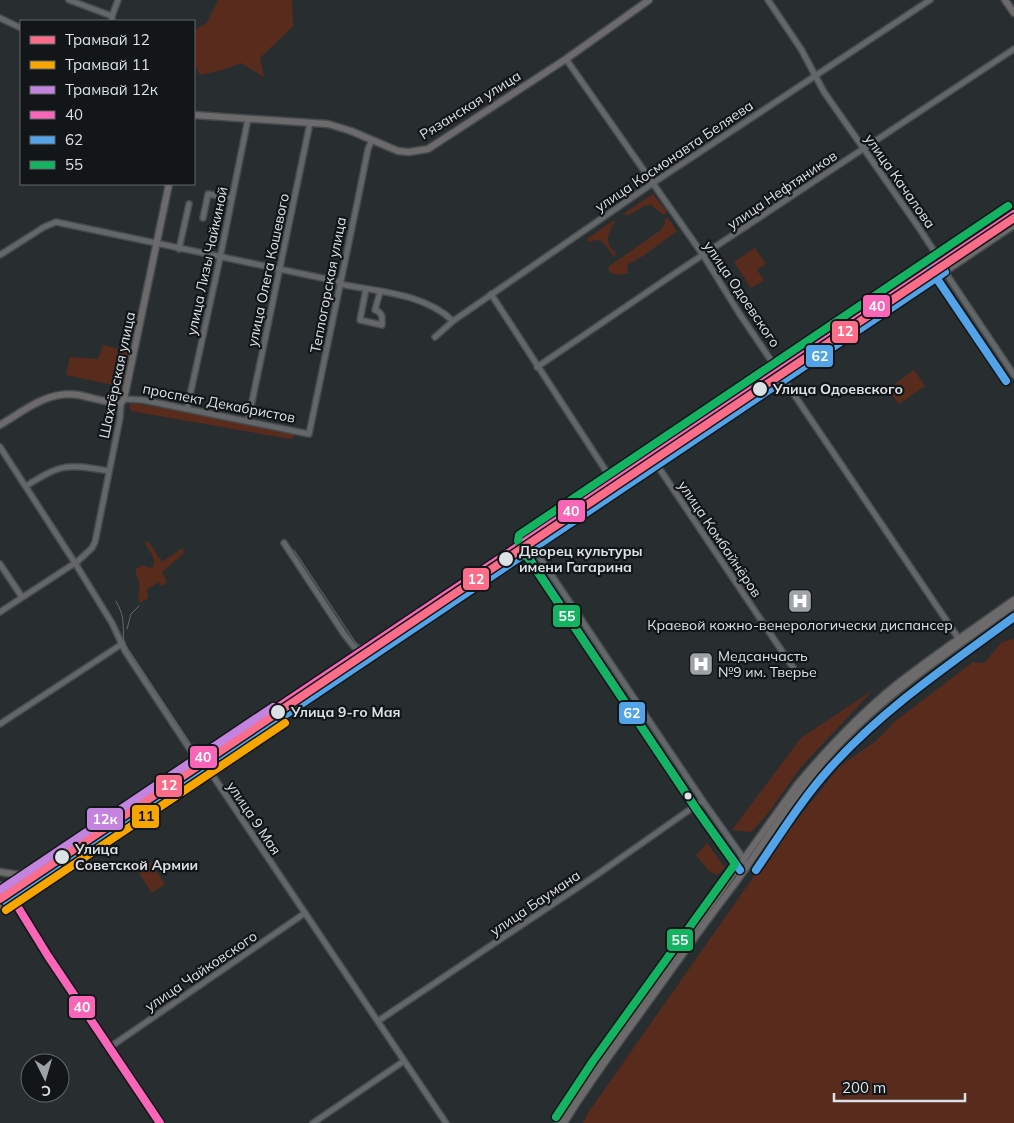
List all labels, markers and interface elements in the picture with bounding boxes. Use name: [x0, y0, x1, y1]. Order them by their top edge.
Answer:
legend: [20, 20, 195, 185]
text: Трамвай 12: [65, 30, 150, 49]
text: Трамвай 11: [65, 55, 150, 74]
street label: Рязанская улица: [416, 67, 524, 143]
text: Трамвай 12к: [65, 80, 159, 99]
street label: улица Космонавта Беляева: [591, 96, 757, 216]
text: 40: [65, 105, 83, 124]
text: 62: [65, 130, 83, 149]
street label: улица Качалова: [861, 130, 939, 232]
street label: улица Нефтяников: [724, 146, 840, 233]
text: 55: [65, 155, 83, 174]
street label: улица Лизы Чайкиной: [182, 185, 232, 337]
street label: улица Олега Кошевого: [243, 192, 293, 348]
street label: Теплогорская улица: [306, 216, 350, 354]
street label: улица Одоевского: [700, 237, 784, 351]
line badge: 40: [862, 294, 891, 318]
text: 40: [869, 297, 885, 315]
street label: Шахтёрская улица: [95, 310, 139, 440]
line badge: 12: [831, 320, 859, 344]
text: 12: [837, 322, 853, 340]
line badge: 62: [805, 344, 834, 368]
text: 62: [812, 347, 828, 365]
street label: проспект Декабристов: [141, 379, 297, 427]
marker: Улица Одоевского: [751, 380, 769, 398]
place label: Улица Одоевского: [772, 380, 903, 398]
street label: улица Комбайнёров: [674, 477, 766, 601]
line badge: 40: [557, 499, 586, 523]
text: 40: [563, 502, 579, 520]
place label: Дворец культуры имени Гагарина: [519, 542, 643, 576]
marker: Дворец культуры имени Гагарина: [497, 550, 515, 568]
line badge: 12: [462, 567, 490, 591]
text: 12: [468, 570, 484, 588]
hospital icon: Краевой кожно-венерологически диспансер: [787, 588, 813, 614]
line badge: 55: [552, 604, 581, 628]
text: 55: [559, 607, 575, 625]
place label: Краевой кожно-венерологически диспансер: [647, 616, 953, 634]
place label: Медсанчасть №9 им. Тверье: [718, 647, 817, 681]
hospital icon: Медсанчасть №9 им. Тверье: [688, 651, 714, 677]
line badge: 62: [618, 701, 646, 725]
marker: Улица 9-го Мая: [269, 703, 287, 721]
place label: Улица 9-го Мая: [290, 703, 401, 721]
text: 62: [624, 704, 640, 722]
line badge: 40: [189, 745, 218, 769]
text: 40: [195, 748, 211, 766]
line badge: 12: [155, 774, 183, 798]
text: 12: [161, 776, 177, 794]
street label: улица 9 Мая: [223, 778, 285, 858]
unlabelled marker: [683, 791, 693, 801]
line badge: 11: [131, 804, 160, 829]
line badge: 12к: [86, 807, 124, 831]
text: 11: [138, 807, 154, 825]
text: 12к: [93, 810, 118, 828]
place label: Улица Советской Армии: [74, 840, 198, 874]
marker: Улица Советской Армии: [53, 848, 71, 866]
street label: улица Баумана: [486, 866, 584, 940]
street label: улица Чайковского: [141, 927, 261, 1015]
line badge: 55: [666, 928, 694, 952]
text: 55: [672, 931, 688, 949]
line badge: 40: [68, 995, 96, 1019]
text: 40: [74, 998, 90, 1016]
north arrow: [20, 1053, 70, 1103]
scale bar: [834, 1070, 965, 1102]
text: 200 m: [842, 1078, 886, 1097]
text: С: [41, 1082, 52, 1100]

